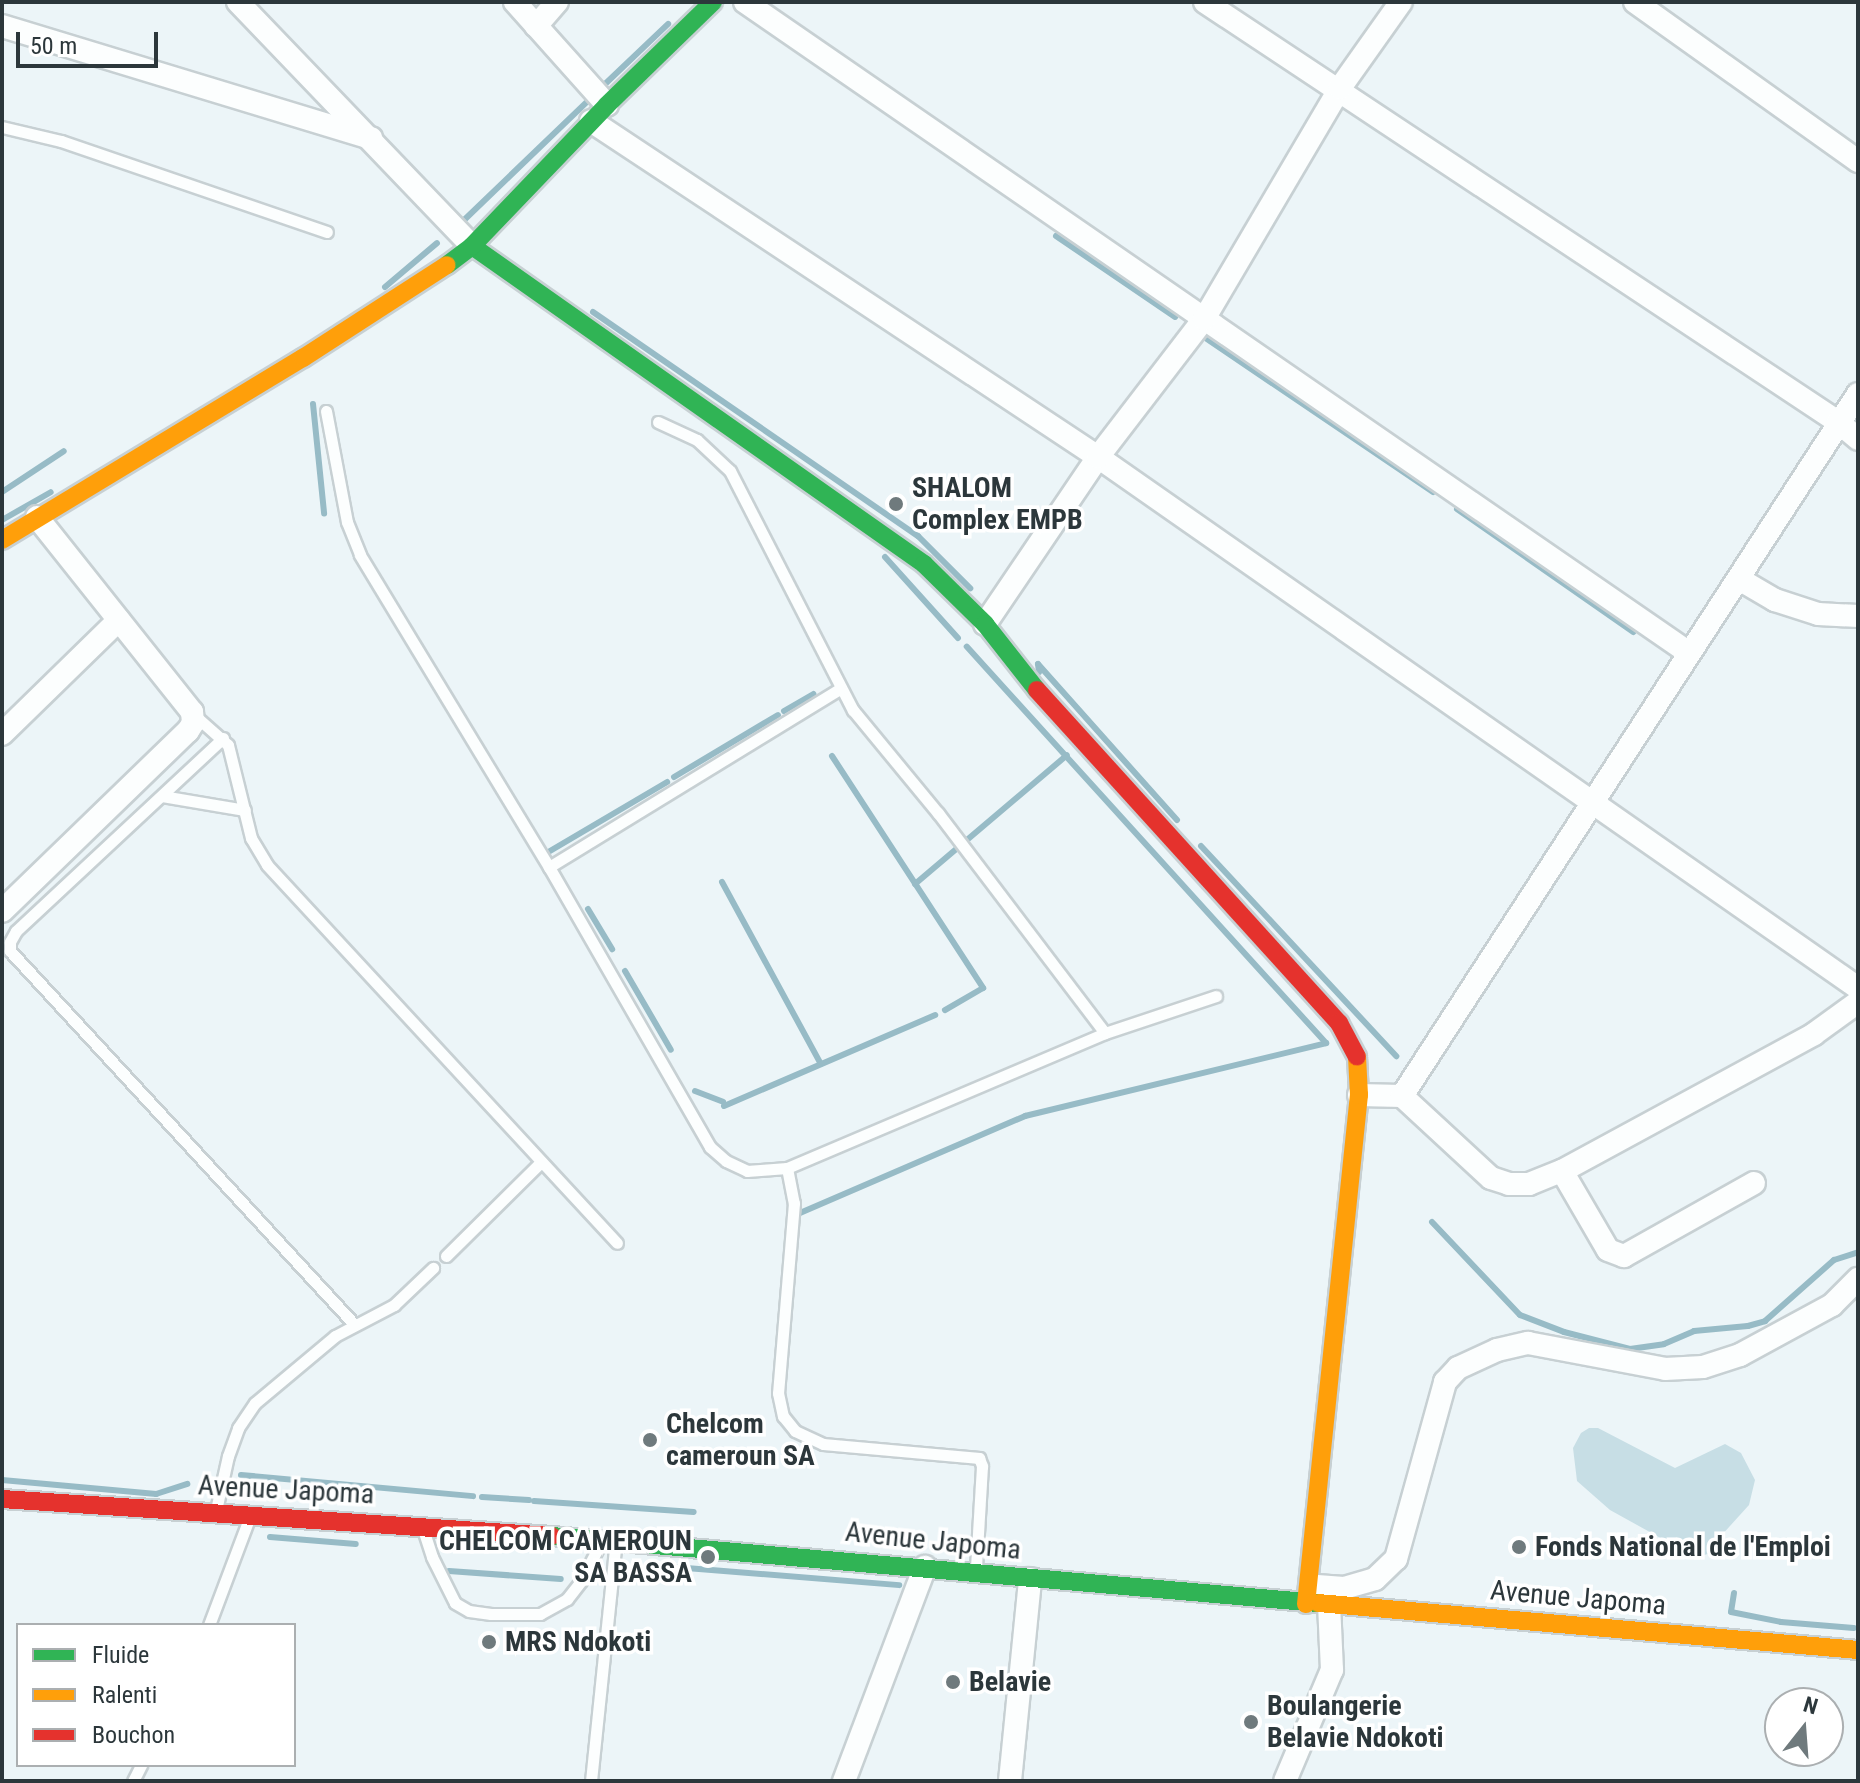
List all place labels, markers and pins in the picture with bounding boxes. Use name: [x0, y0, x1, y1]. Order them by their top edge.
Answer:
place label: SHALOM Complex EMPB: [912, 471, 1083, 537]
marker: SHALOM Complex EMPB: [887, 495, 905, 513]
place label: Chelcom cameroun SA: [666, 1407, 815, 1473]
marker: Chelcom cameroun SA: [641, 1431, 659, 1449]
place label: CHELCOM CAMEROUN SA BASSA: [439, 1524, 692, 1590]
place label: Fonds National de l'Emploi: [1535, 1530, 1831, 1564]
marker: Fonds National de l'Emploi: [1510, 1538, 1528, 1556]
marker: CHELCOM CAMEROUN SA BASSA: [699, 1548, 717, 1566]
place label: MRS Ndokoti: [505, 1625, 651, 1659]
marker: MRS Ndokoti: [480, 1633, 498, 1651]
place label: Belavie: [969, 1665, 1051, 1699]
marker: Belavie: [944, 1673, 962, 1691]
place label: Boulangerie Belavie Ndokoti: [1267, 1689, 1444, 1755]
marker: Boulangerie Belavie Ndokoti: [1242, 1713, 1260, 1731]

